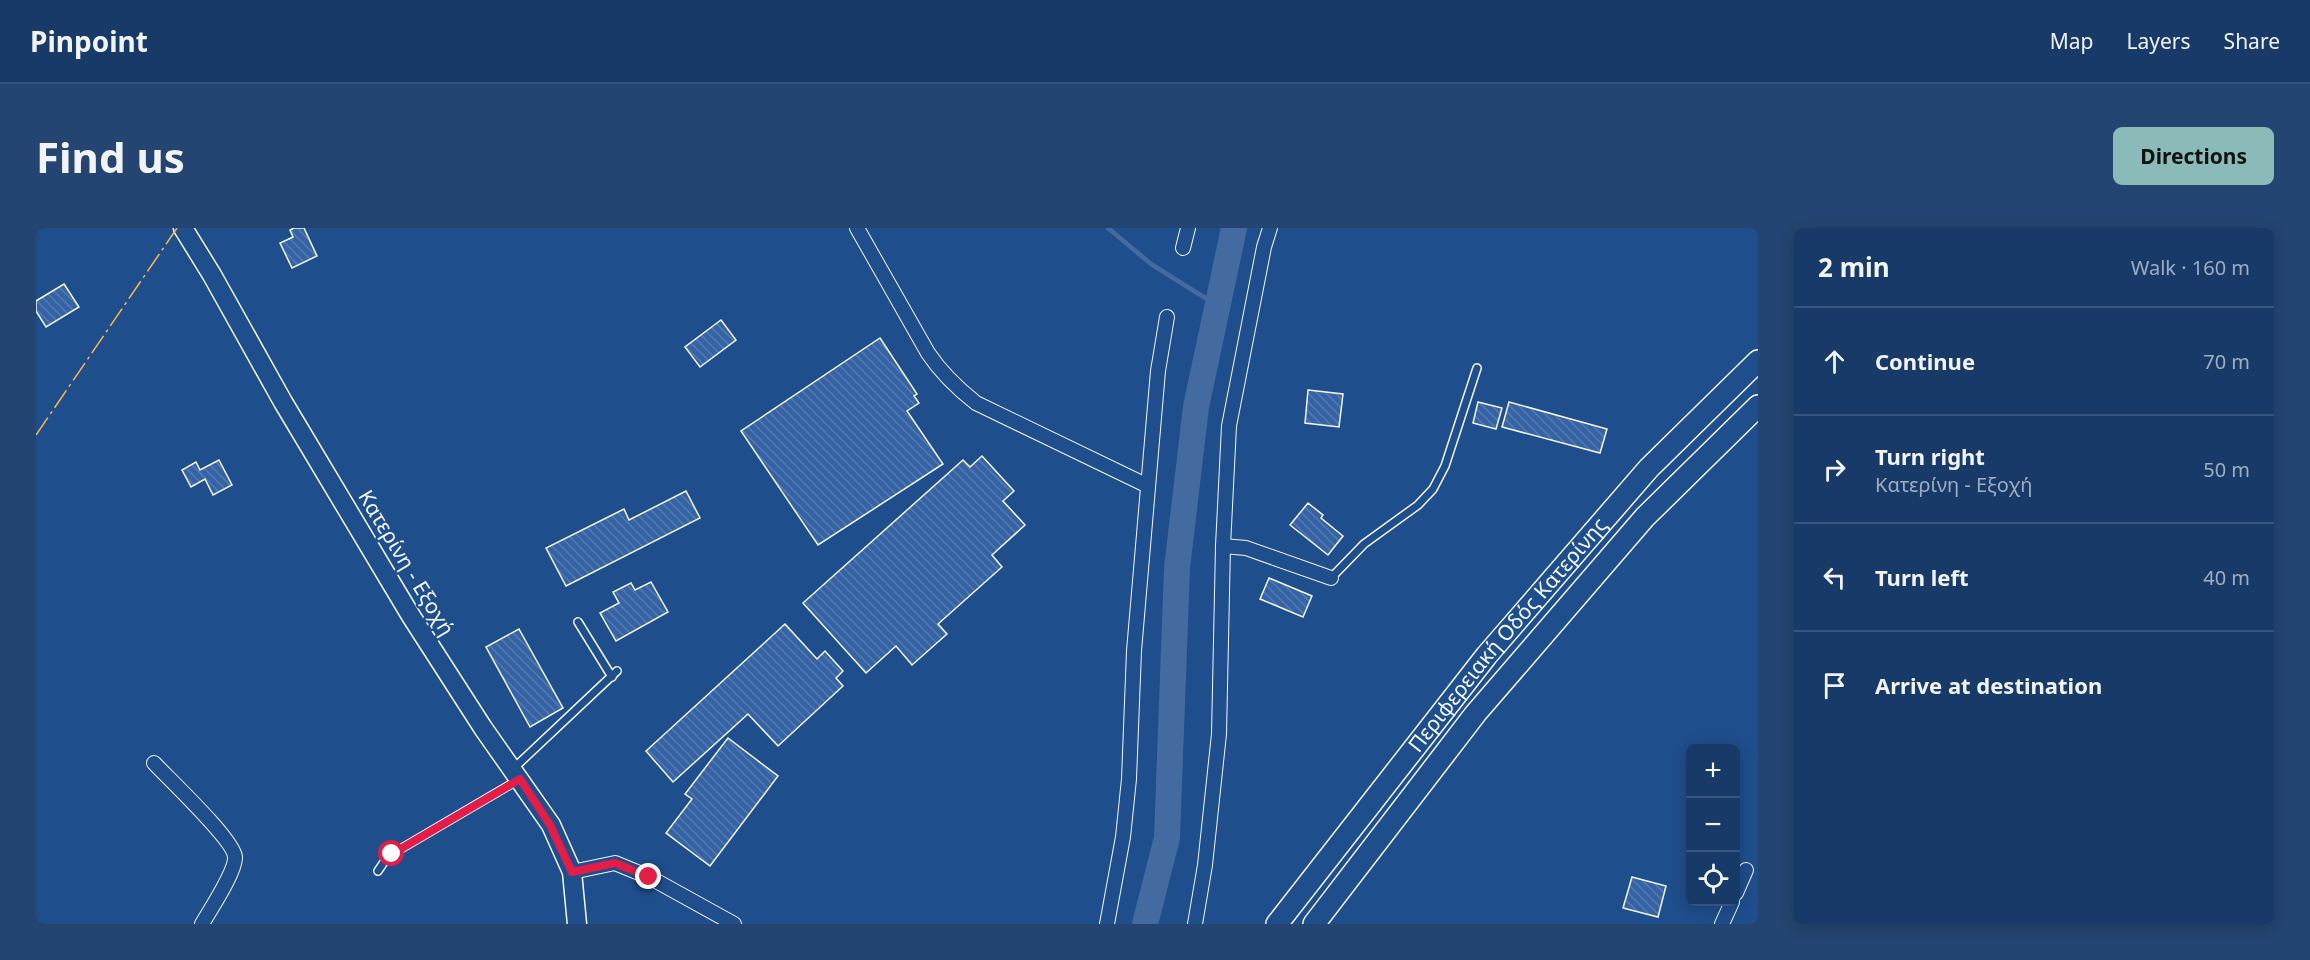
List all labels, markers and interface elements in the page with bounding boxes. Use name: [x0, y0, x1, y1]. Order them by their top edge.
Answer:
text: Pinpoint: [30, 22, 148, 60]
text: Map: [2050, 27, 2094, 55]
text: Layers: [2127, 27, 2191, 55]
text: Share: [2224, 27, 2280, 55]
button: Directions: [2113, 127, 2274, 185]
text: Find us: [36, 128, 185, 185]
text: 2 min: [1818, 249, 1890, 285]
text: Walk · 160 m: [2131, 254, 2250, 281]
icon: ahead: [1818, 345, 1851, 378]
text: Continue: [1875, 346, 1975, 376]
text: 70 m: [2203, 348, 2250, 375]
text: Turn right: [1875, 441, 1985, 471]
icon: right: [1818, 453, 1851, 486]
text: 50 m: [2203, 456, 2250, 483]
text: Κατερίνη - Εξοχή: [1875, 471, 2032, 498]
street label: Κατερίνη - Εξοχή: [352, 484, 461, 641]
street label: Περιφερειακή Οδός Κατερίνης: [1401, 511, 1613, 757]
icon: left: [1818, 561, 1851, 594]
text: Turn left: [1875, 562, 1969, 592]
text: 40 m: [2203, 564, 2250, 591]
icon: arrive: [1818, 669, 1851, 702]
text: Arrive at destination: [1875, 670, 2102, 700]
map controls: [1686, 744, 1740, 906]
button: +: [1686, 744, 1740, 798]
button: −: [1686, 798, 1740, 852]
route start: [378, 840, 404, 866]
button: locate: [1686, 852, 1740, 906]
route end: [635, 863, 661, 889]

